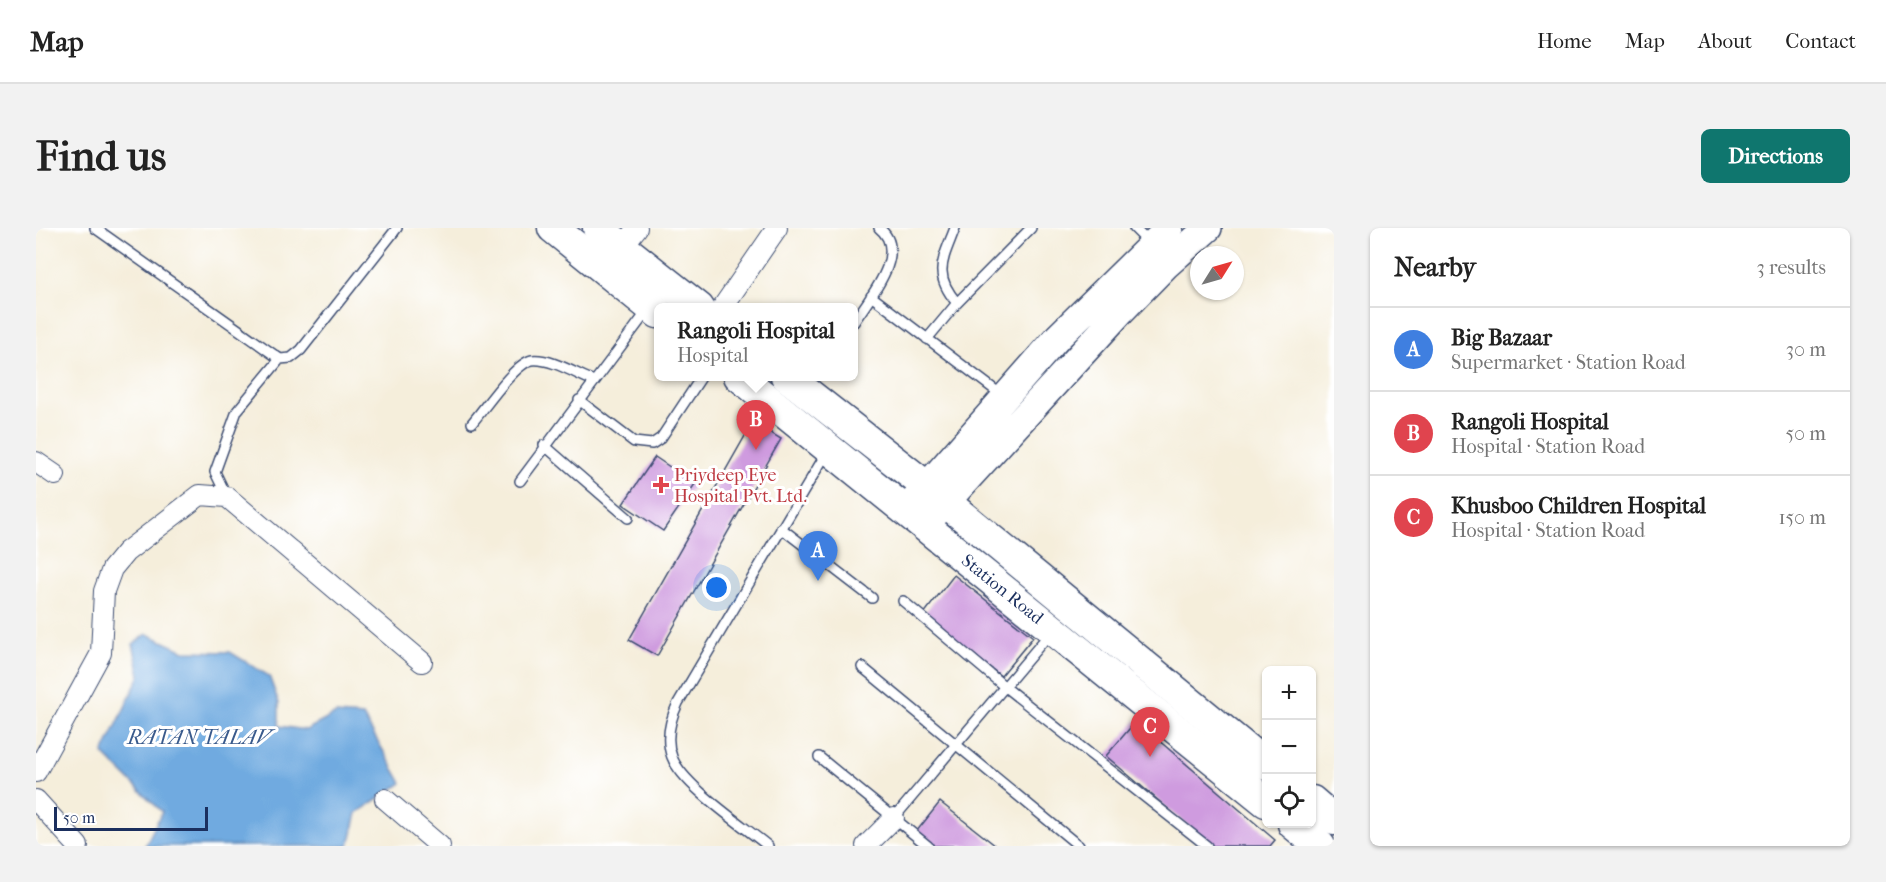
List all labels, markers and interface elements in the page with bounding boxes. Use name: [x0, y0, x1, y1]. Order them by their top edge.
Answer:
text: Map: [30, 25, 84, 58]
text: Home: [1537, 29, 1592, 53]
text: Map: [1625, 29, 1665, 53]
text: About: [1698, 29, 1752, 53]
text: Contact: [1785, 29, 1856, 53]
button: Directions: [1701, 129, 1850, 183]
text: Find us: [36, 132, 166, 181]
north arrow: [1190, 246, 1244, 300]
text: Nearby: [1394, 252, 1476, 283]
text: 3 results: [1757, 256, 1826, 279]
popup: [654, 303, 858, 381]
text: Rangoli Hospital: [677, 318, 835, 344]
text: Big Bazaar: [1451, 325, 1552, 351]
text: A: [1407, 338, 1420, 361]
text: 30 m: [1786, 338, 1826, 361]
text: Hospital: [677, 344, 749, 367]
text: Supermarket · Station Road: [1451, 351, 1686, 374]
pin: B: [736, 400, 776, 450]
text: Rangoli Hospital: [1451, 409, 1609, 435]
text: B: [1407, 422, 1420, 445]
text: 50 m: [1785, 422, 1826, 445]
text: Hospital · Station Road: [1451, 435, 1645, 458]
place label: Priydeep Eye Hospital Pvt. Ltd.: [674, 465, 807, 507]
marker: Priydeep Eye Hospital Pvt. Ltd.: [652, 476, 670, 494]
text: Khusboo Children Hospital: [1451, 493, 1706, 519]
text: C: [1407, 506, 1420, 529]
text: 150 m: [1778, 506, 1826, 529]
text: Hospital · Station Road: [1451, 519, 1645, 542]
pin: A: [798, 532, 838, 581]
street label: Station Road: [957, 550, 1048, 629]
your location: [702, 573, 731, 602]
map controls: [1262, 666, 1316, 828]
button: +: [1262, 666, 1316, 720]
pin: C: [1130, 708, 1170, 757]
button: −: [1262, 720, 1316, 774]
water label: RATAN TALAV: [126, 726, 276, 749]
button: locate: [1262, 774, 1316, 828]
scale bar: [54, 804, 208, 832]
text: 50 m: [63, 808, 95, 827]

